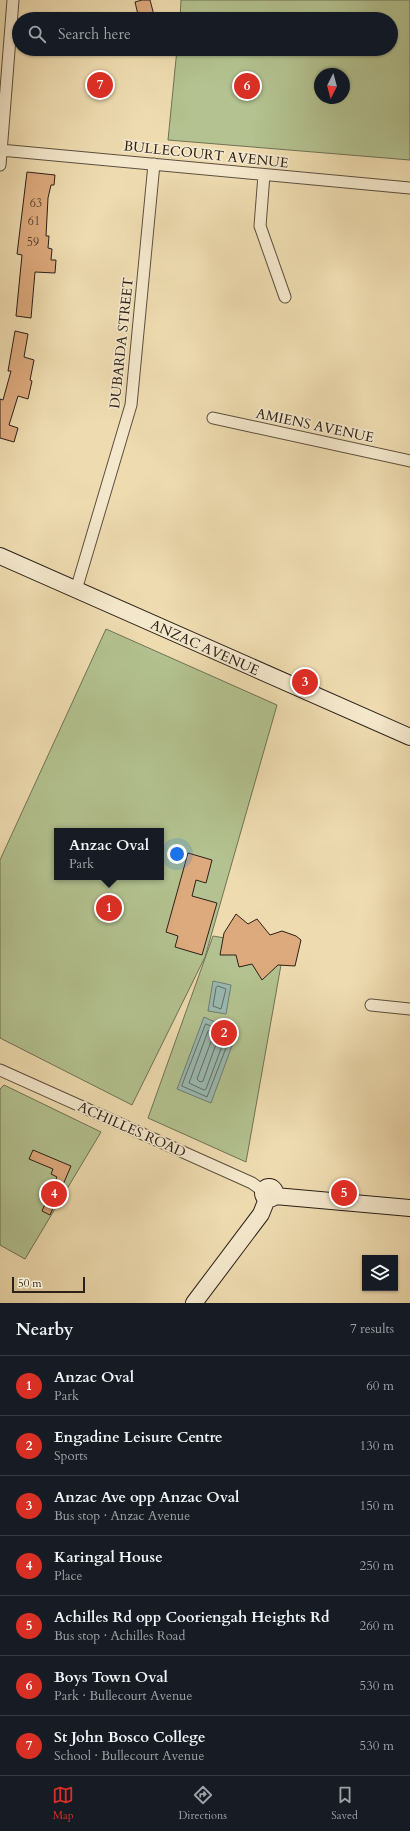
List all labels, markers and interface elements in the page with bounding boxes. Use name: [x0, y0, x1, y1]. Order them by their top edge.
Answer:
search box: [12, 12, 398, 56]
icon: search: [26, 23, 48, 45]
text: Search here: [58, 24, 131, 44]
north arrow: [314, 68, 350, 104]
pin: 7: [87, 70, 113, 100]
pin: 6: [234, 71, 260, 101]
street label: BULLECOURT AVENUE: [123, 136, 290, 173]
house number: 63: [30, 195, 42, 211]
house number: 61: [28, 213, 40, 229]
house number: 59: [27, 234, 39, 250]
street label: DUBARDA STREET: [105, 277, 138, 409]
street label: AMIENS AVENUE: [254, 404, 376, 447]
street label: ANZAC AVENUE: [147, 615, 263, 680]
pin: 3: [292, 667, 318, 697]
popup: [54, 828, 164, 880]
text: Anzac Oval: [69, 835, 149, 855]
your location: [167, 844, 187, 864]
text: Park: [69, 855, 94, 873]
pin: 1: [96, 893, 122, 923]
pin: 2: [211, 1018, 237, 1048]
street label: ACHILLES ROAD: [75, 1097, 189, 1162]
pin: 5: [331, 1178, 357, 1208]
pin: 4: [41, 1179, 67, 1209]
map controls: [362, 1255, 398, 1291]
button: layers: [362, 1255, 398, 1291]
scale bar: [12, 1275, 85, 1294]
text: 50 m: [18, 1276, 42, 1291]
text: Nearby: [16, 1318, 73, 1341]
text: 7 results: [350, 1320, 394, 1338]
text: Anzac Oval: [54, 1367, 134, 1387]
text: 1: [26, 1377, 32, 1395]
text: 60 m: [366, 1377, 394, 1395]
text: Park: [54, 1387, 79, 1405]
text: Engadine Leisure Centre: [54, 1427, 223, 1447]
text: 2: [26, 1437, 32, 1455]
text: 130 m: [360, 1437, 394, 1455]
text: Sports: [54, 1447, 88, 1465]
text: Anzac Ave opp Anzac Oval: [54, 1487, 239, 1507]
text: 3: [26, 1497, 32, 1515]
text: 150 m: [360, 1497, 394, 1515]
text: Bus stop · Anzac Avenue: [54, 1507, 190, 1525]
text: Karingal House: [54, 1547, 163, 1567]
text: 4: [26, 1557, 32, 1575]
text: 250 m: [360, 1557, 394, 1575]
text: Place: [54, 1567, 82, 1585]
text: Achilles Rd opp Cooriengah Heights Rd: [54, 1607, 330, 1627]
text: 5: [26, 1617, 32, 1635]
text: 260 m: [360, 1617, 394, 1635]
text: Bus stop · Achilles Road: [54, 1627, 185, 1645]
text: Boys Town Oval: [54, 1667, 168, 1687]
text: 6: [26, 1677, 32, 1695]
text: 530 m: [360, 1677, 394, 1695]
text: Park · Bullecourt Avenue: [54, 1687, 192, 1705]
text: St John Bosco College: [54, 1727, 206, 1747]
text: 7: [26, 1737, 32, 1755]
text: 530 m: [360, 1737, 394, 1755]
text: School · Bullecourt Avenue: [54, 1747, 204, 1765]
tab: Map: [52, 1784, 74, 1823]
tab: Directions: [178, 1784, 227, 1823]
tab: Saved: [331, 1784, 358, 1823]

